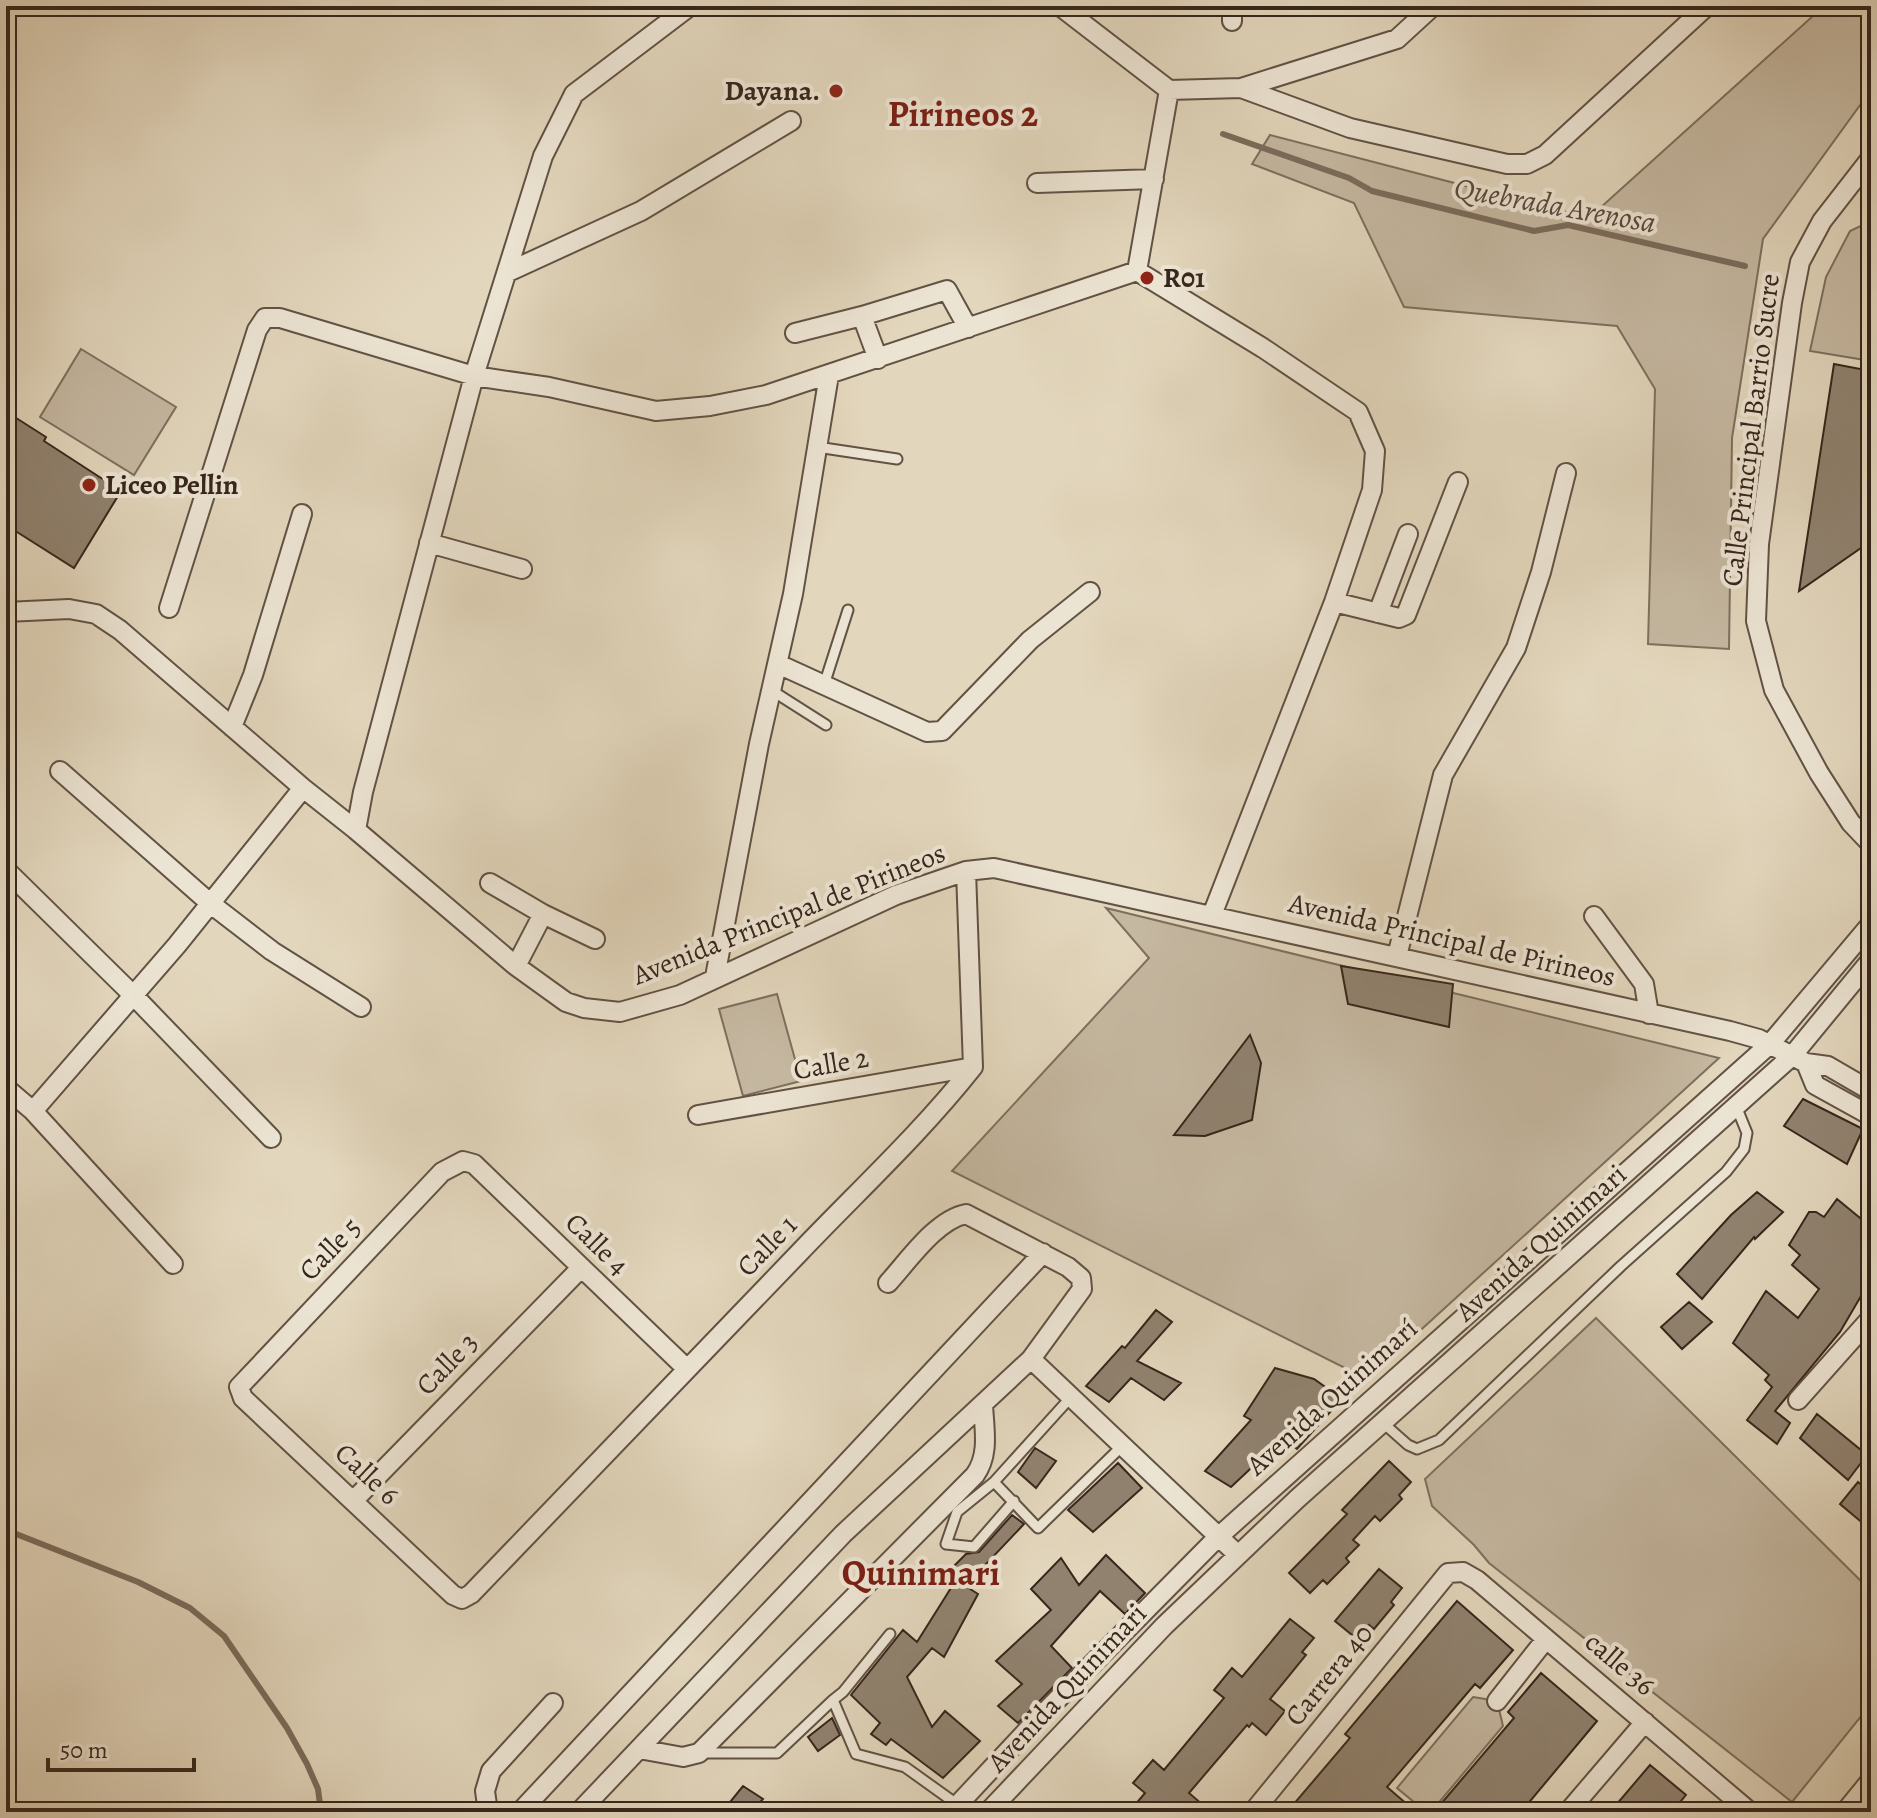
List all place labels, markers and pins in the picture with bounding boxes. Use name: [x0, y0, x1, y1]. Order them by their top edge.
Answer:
place label: Dayana.: [724, 72, 820, 110]
marker: Dayana.: [827, 82, 845, 100]
place label: R01: [1163, 259, 1205, 297]
marker: R01: [1138, 269, 1156, 287]
place label: Liceo Pellin: [105, 466, 239, 504]
marker: Liceo Pellin: [80, 476, 98, 494]

